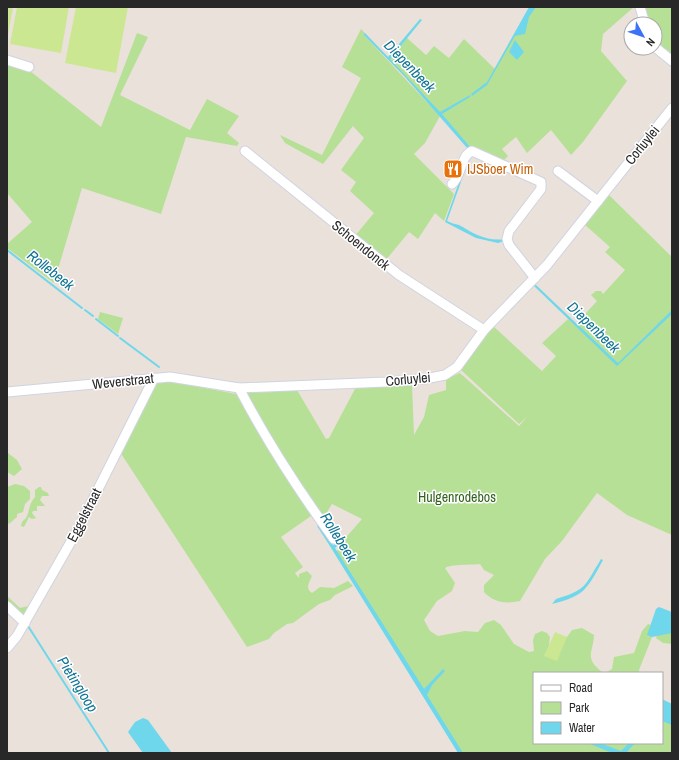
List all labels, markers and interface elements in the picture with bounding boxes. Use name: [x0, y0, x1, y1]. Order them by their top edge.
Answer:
north arrow: [623, 16, 663, 56]
water label: Diepenbeek: [379, 35, 441, 98]
text: N: [643, 35, 658, 49]
street label: Corluylei: [621, 122, 663, 168]
restaurant icon: IJSboer Wim: [442, 158, 464, 180]
place label: IJSboer Wim: [467, 160, 533, 178]
street label: Schoendonck: [328, 216, 394, 274]
water label: Rollebeek: [23, 245, 80, 296]
water label: Diepenbeek: [563, 296, 626, 358]
street label: Corluylei: [385, 368, 431, 390]
street label: Weverstraat: [91, 369, 155, 393]
street label: Eggelstraat: [63, 485, 105, 545]
park label: Hulgenrodebos: [418, 488, 496, 506]
water label: Rollebeek: [316, 508, 363, 566]
water label: Pietingloop: [53, 652, 103, 716]
legend: [533, 672, 663, 744]
text: Road: [569, 680, 593, 696]
text: Park: [569, 700, 589, 716]
text: Water: [569, 720, 596, 736]

